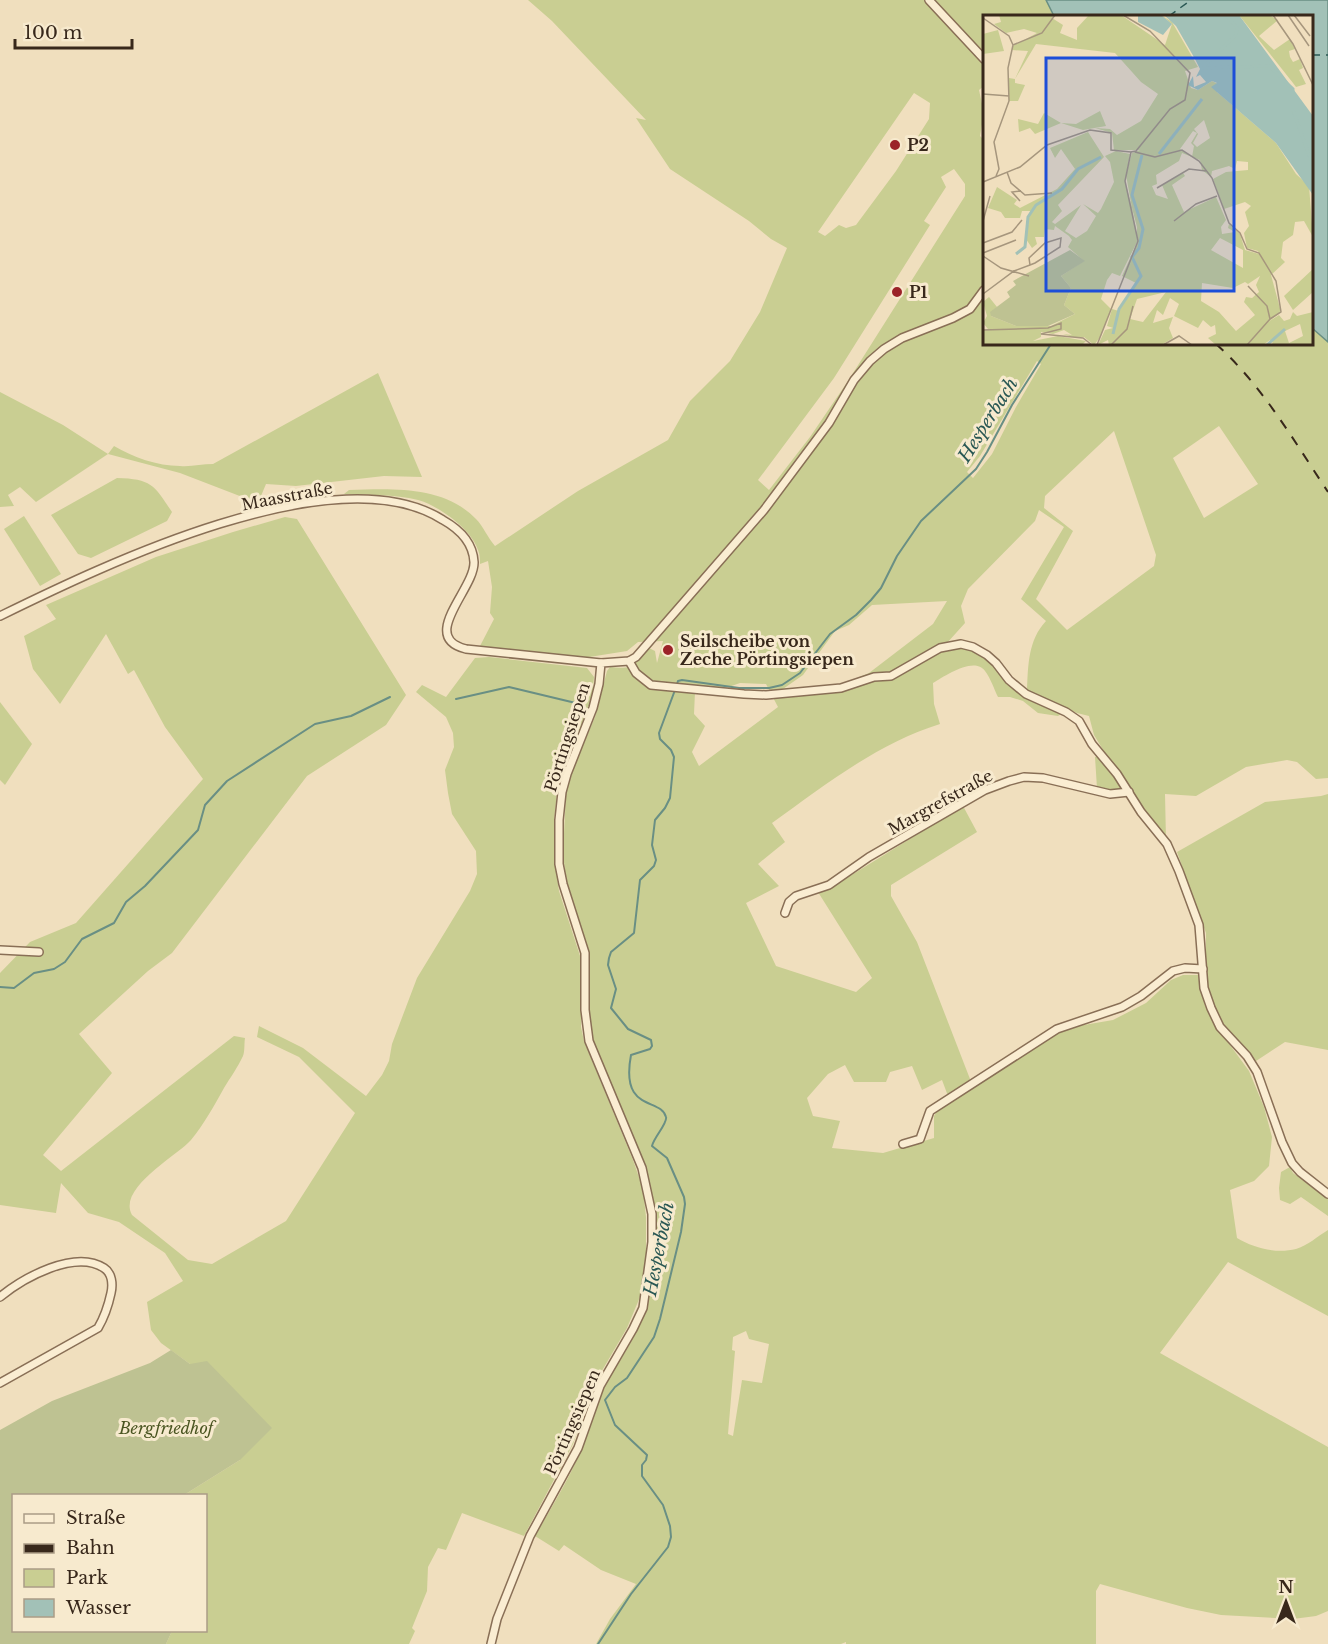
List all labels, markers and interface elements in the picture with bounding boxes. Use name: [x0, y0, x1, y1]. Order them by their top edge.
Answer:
scale bar: [15, 12, 132, 50]
inset map: [983, 15, 1313, 345]
text: 100 m: [24, 22, 82, 44]
place label: P2: [907, 135, 929, 155]
marker: P2: [888, 138, 902, 152]
place label: P1: [909, 282, 927, 302]
marker: P1: [890, 285, 904, 299]
water label: Hesperbach: [953, 374, 1023, 467]
street label: Maasstraße: [240, 477, 334, 515]
place label: Seilscheibe von Zeche Pörtingsiepen: [680, 631, 854, 669]
marker: Seilscheibe von Zeche Pörtingsiepen: [661, 643, 675, 657]
street label: Pörtingsiepen: [540, 680, 594, 794]
street label: Margrefstraße: [884, 765, 996, 839]
water label: Hesperbach: [639, 1200, 679, 1299]
street label: Pörtingsiepen: [540, 1366, 604, 1478]
park label: Bergfriedhof: [118, 1418, 217, 1438]
legend: [12, 1494, 207, 1632]
text: Straße: [66, 1507, 126, 1529]
text: Bahn: [66, 1537, 115, 1559]
text: Park: [66, 1567, 108, 1589]
north arrow: [1256, 1572, 1316, 1632]
text: N: [1278, 1577, 1294, 1597]
text: Wasser: [65, 1597, 131, 1619]

